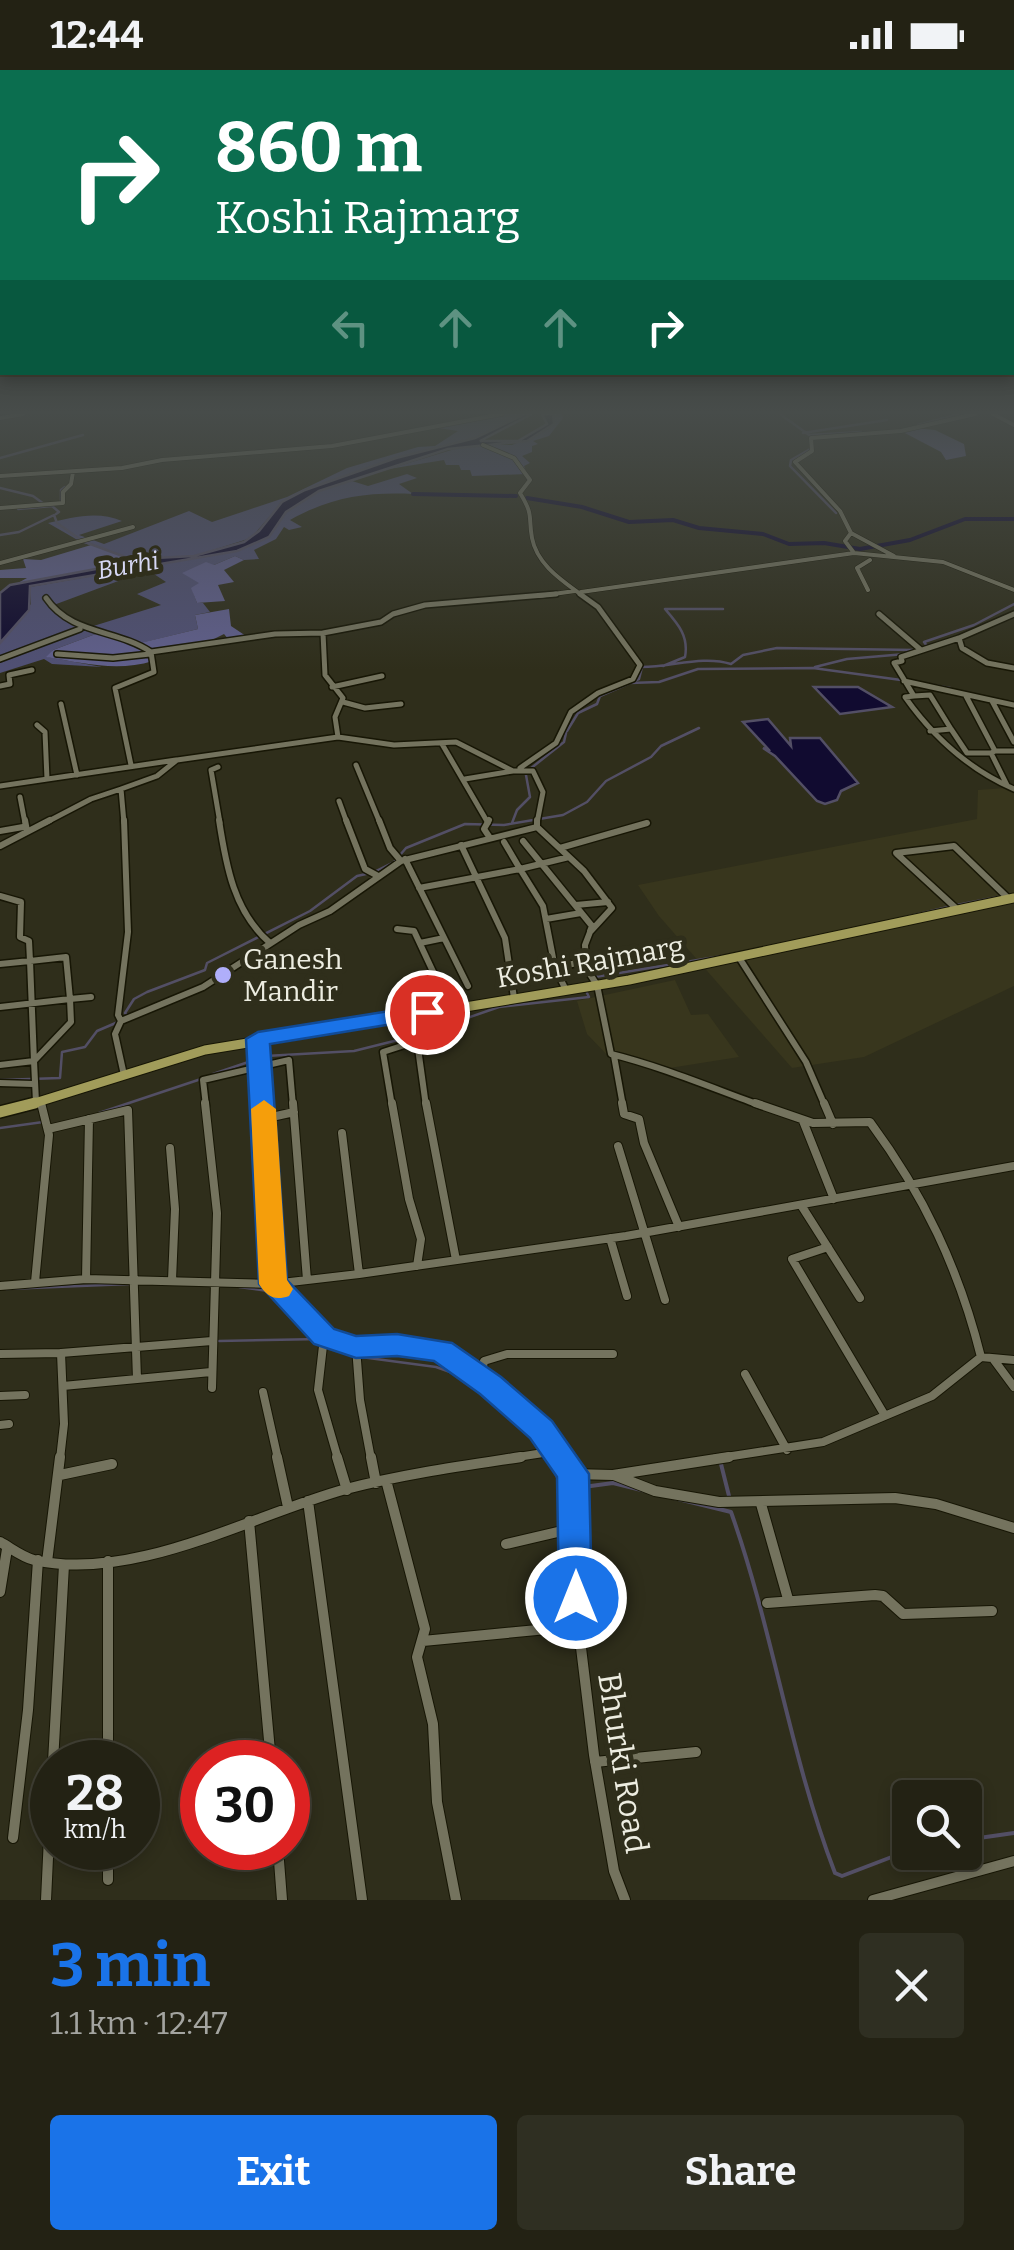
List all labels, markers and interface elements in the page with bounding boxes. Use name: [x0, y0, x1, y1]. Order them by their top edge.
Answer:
text: 12:44: [50, 12, 143, 58]
text: 860 m: [215, 106, 422, 190]
icon: right: [50, 110, 180, 240]
text: Koshi Rajmarg: [215, 191, 520, 245]
icon: left: [323, 300, 378, 355]
icon: ahead: [428, 300, 483, 355]
icon: ahead: [533, 300, 588, 355]
icon: right: [638, 300, 693, 355]
water label: Burhi: [95, 546, 161, 586]
street label: Koshi Rajmarg: [494, 929, 686, 995]
place label: Ganesh Mandir: [243, 943, 342, 1008]
marker: Ganesh Mandir: [212, 964, 234, 986]
pin: [385, 970, 470, 1055]
icon: arrive: [400, 985, 455, 1040]
position arrow: [524, 1546, 628, 1650]
street label: Bhurki Road: [590, 1670, 656, 1856]
speed limit sign: 30: [180, 1740, 310, 1870]
text: 28: [66, 1763, 124, 1823]
map controls: [892, 1780, 982, 1870]
button: search: [892, 1780, 982, 1870]
text: km/h: [64, 1815, 126, 1845]
text: 3 min: [50, 1930, 210, 2002]
button: close: [859, 1933, 964, 2038]
text: 1.1 km · 12:47: [50, 2004, 227, 2042]
button: Exit: [50, 2115, 497, 2230]
button: Share: [517, 2115, 964, 2230]

